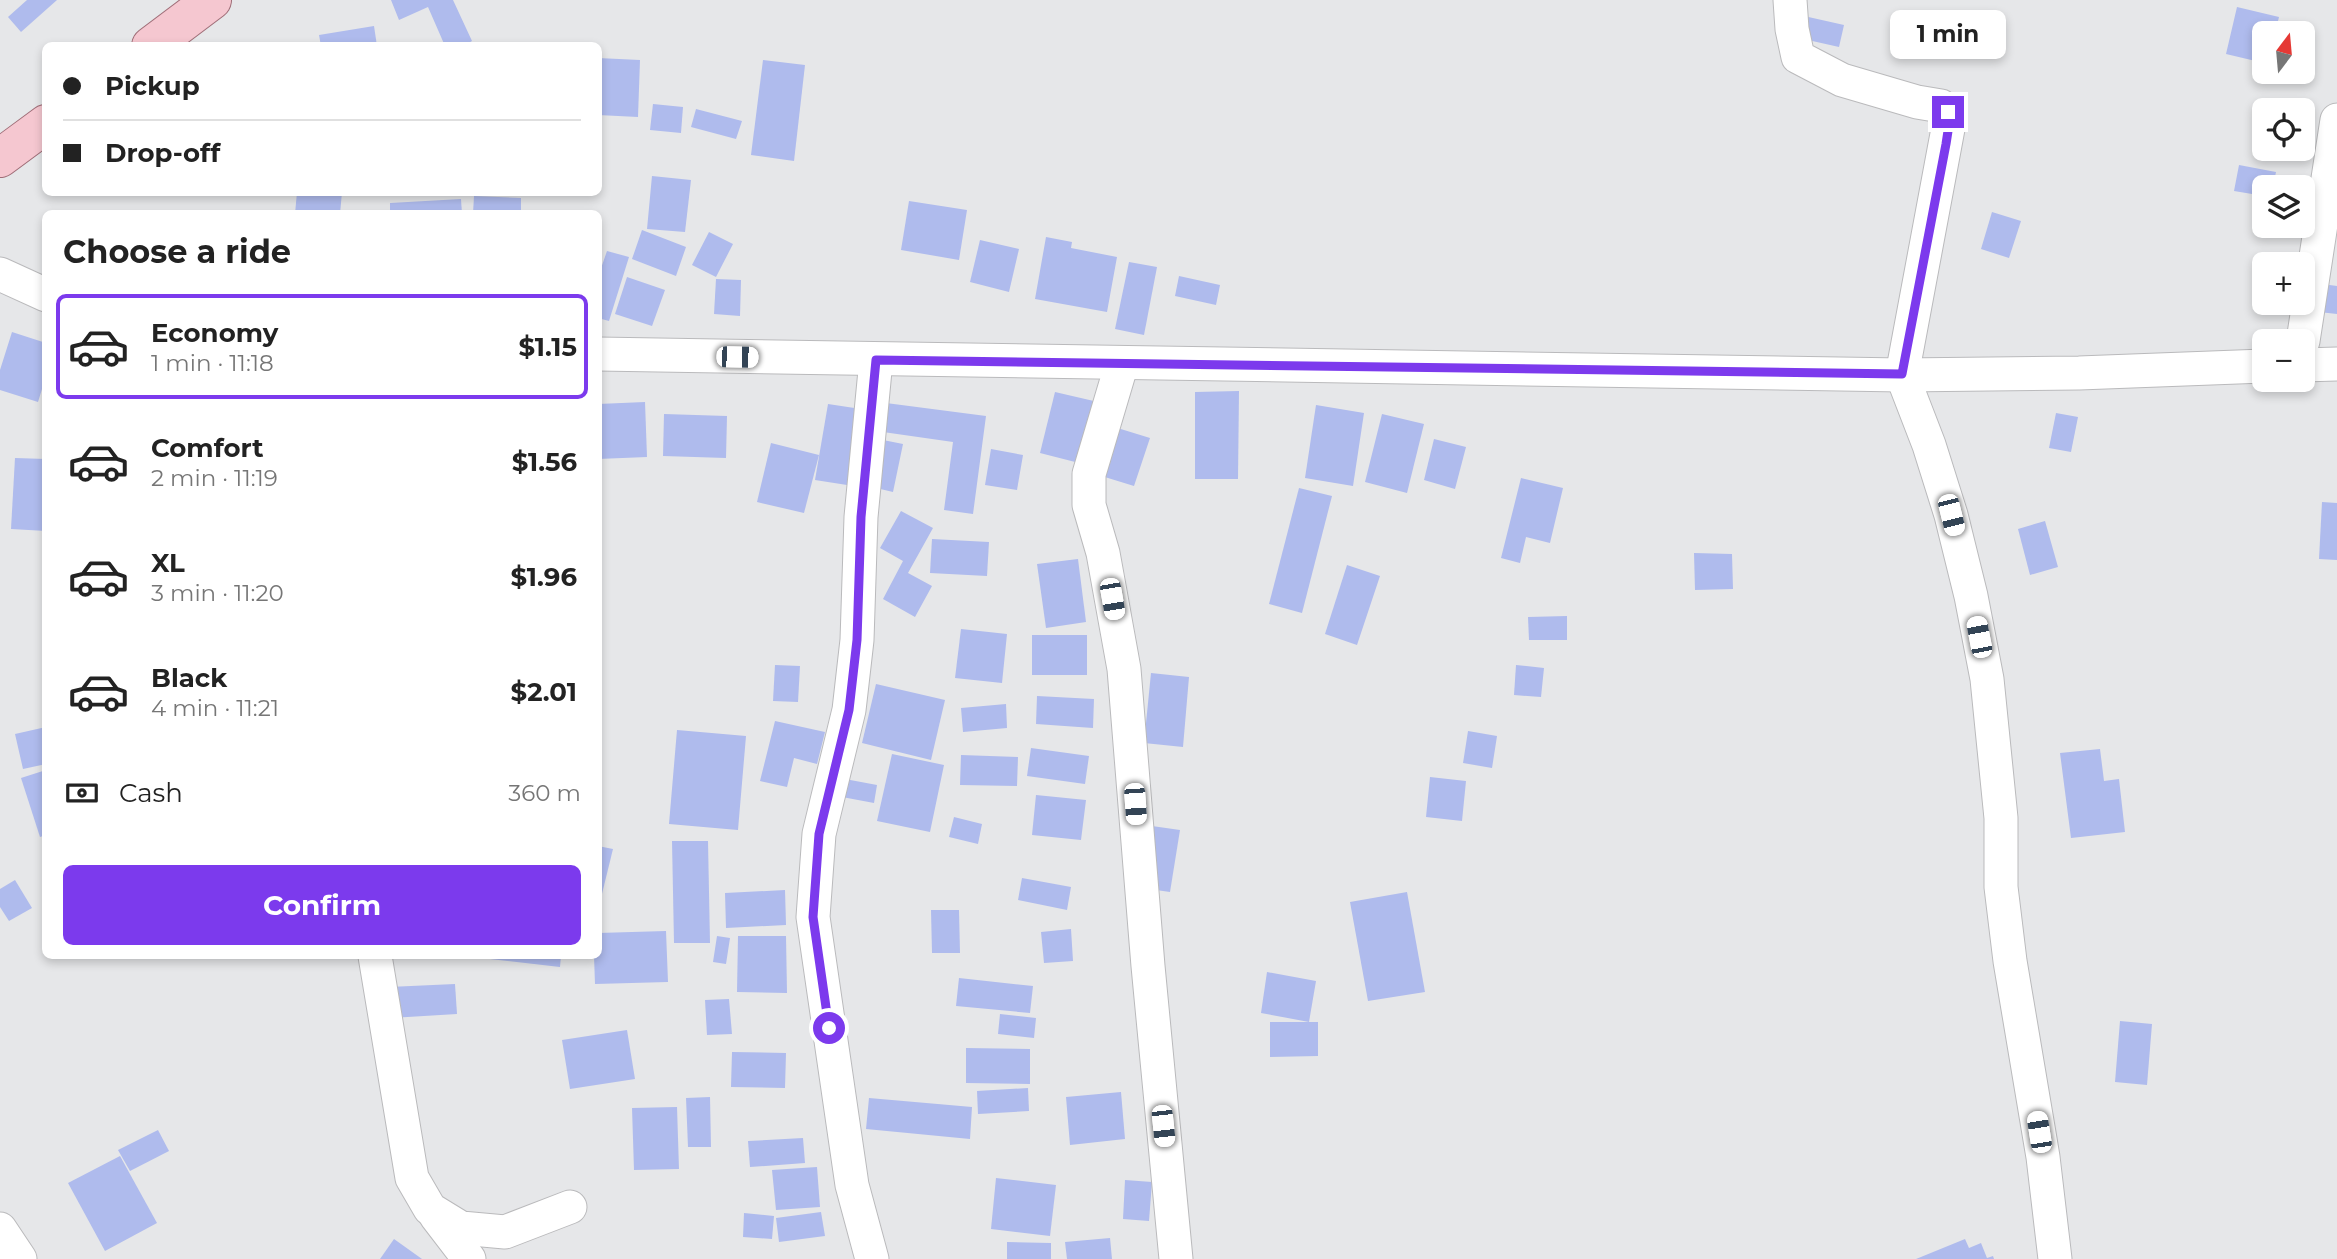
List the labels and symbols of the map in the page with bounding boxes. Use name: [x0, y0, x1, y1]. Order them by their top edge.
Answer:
callout: 1 min: [1890, 10, 2006, 60]
north arrow: [2252, 21, 2315, 84]
route end: [1932, 96, 1964, 128]
car: [716, 346, 759, 368]
car: [1936, 492, 1967, 538]
car: [1099, 576, 1126, 622]
car: [1965, 614, 1994, 660]
car: [1124, 782, 1147, 826]
route start: [813, 1012, 845, 1044]
car: [1151, 1104, 1176, 1148]
car: [2026, 1110, 2053, 1154]

